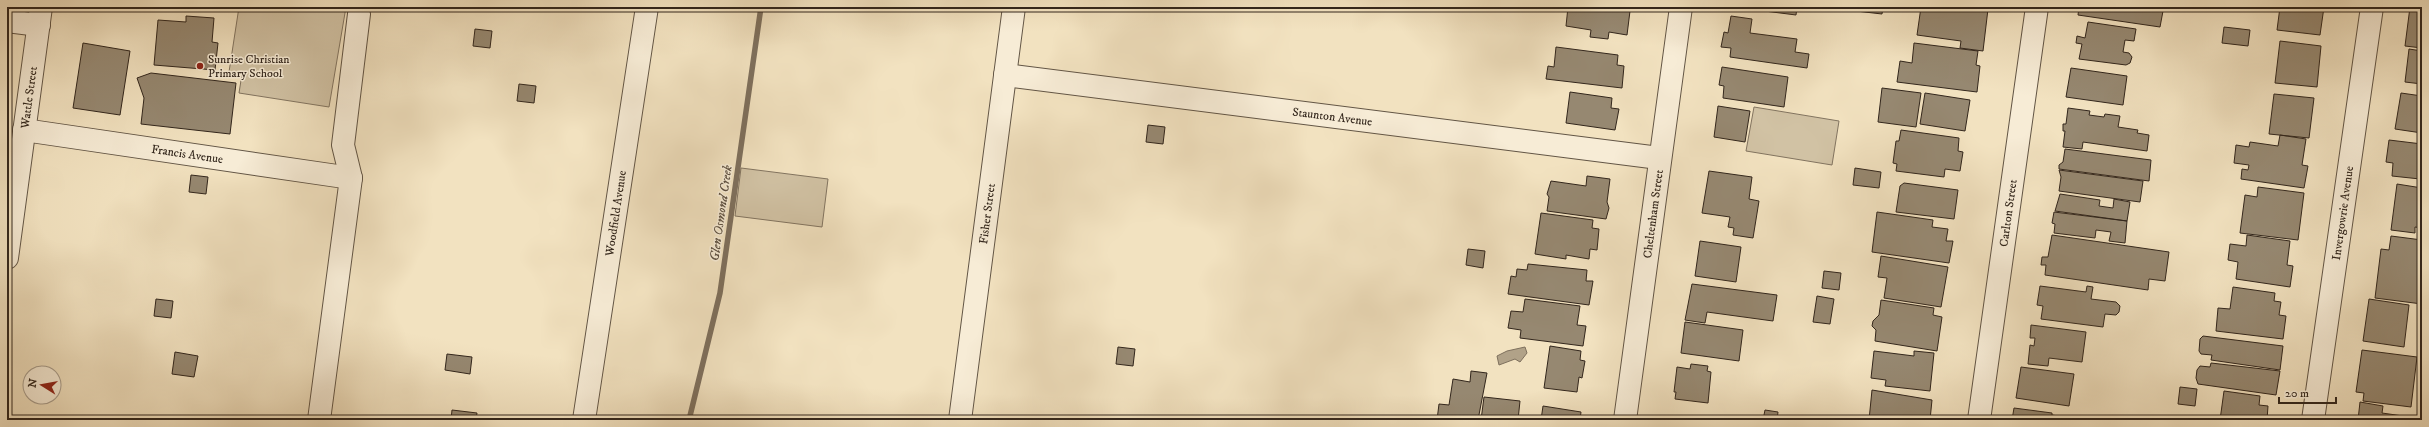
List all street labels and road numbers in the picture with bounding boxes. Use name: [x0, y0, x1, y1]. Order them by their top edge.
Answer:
street label: Wattle Street: [17, 65, 41, 131]
street label: Staunton Avenue: [1291, 105, 1373, 130]
street label: Francis Avenue: [150, 142, 224, 167]
street label: Invergowrie Avenue: [2329, 165, 2357, 261]
street label: Woodfield Avenue: [602, 169, 630, 258]
street label: Cheltenham Street: [1640, 169, 1667, 259]
street label: Carlton Street: [1996, 178, 2021, 248]
street label: Fisher Street: [976, 182, 999, 245]

